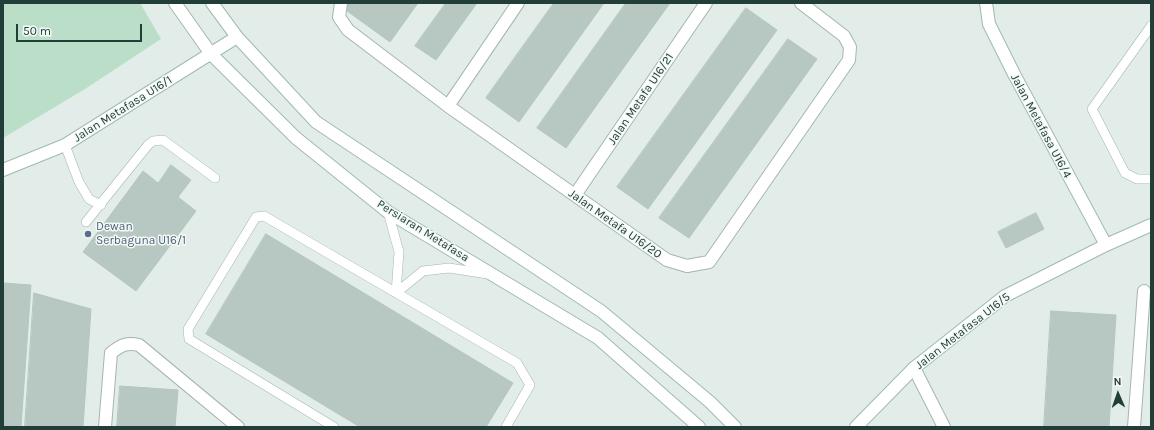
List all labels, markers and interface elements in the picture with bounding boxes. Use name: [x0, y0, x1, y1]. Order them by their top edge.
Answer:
scale bar: [18, 16, 144, 42]
text: 50 m: [23, 24, 51, 38]
street label: Jalan Metafa U16/21: [605, 51, 677, 147]
street label: Jalan Metafasa U16/4: [1007, 71, 1075, 181]
street label: Jalan Metafasa U16/1: [71, 73, 175, 145]
street label: Jalan Metafa U16/20: [566, 186, 664, 262]
street label: Persiaran Metafasa: [374, 197, 472, 265]
place label: Dewan Serbaguna U16/1: [96, 220, 186, 248]
marker: Dewan Serbaguna U16/1: [83, 229, 93, 239]
street label: Jalan Metafasa U16/5: [913, 290, 1013, 372]
north arrow: [1098, 374, 1138, 414]
text: N: [1113, 375, 1122, 388]

